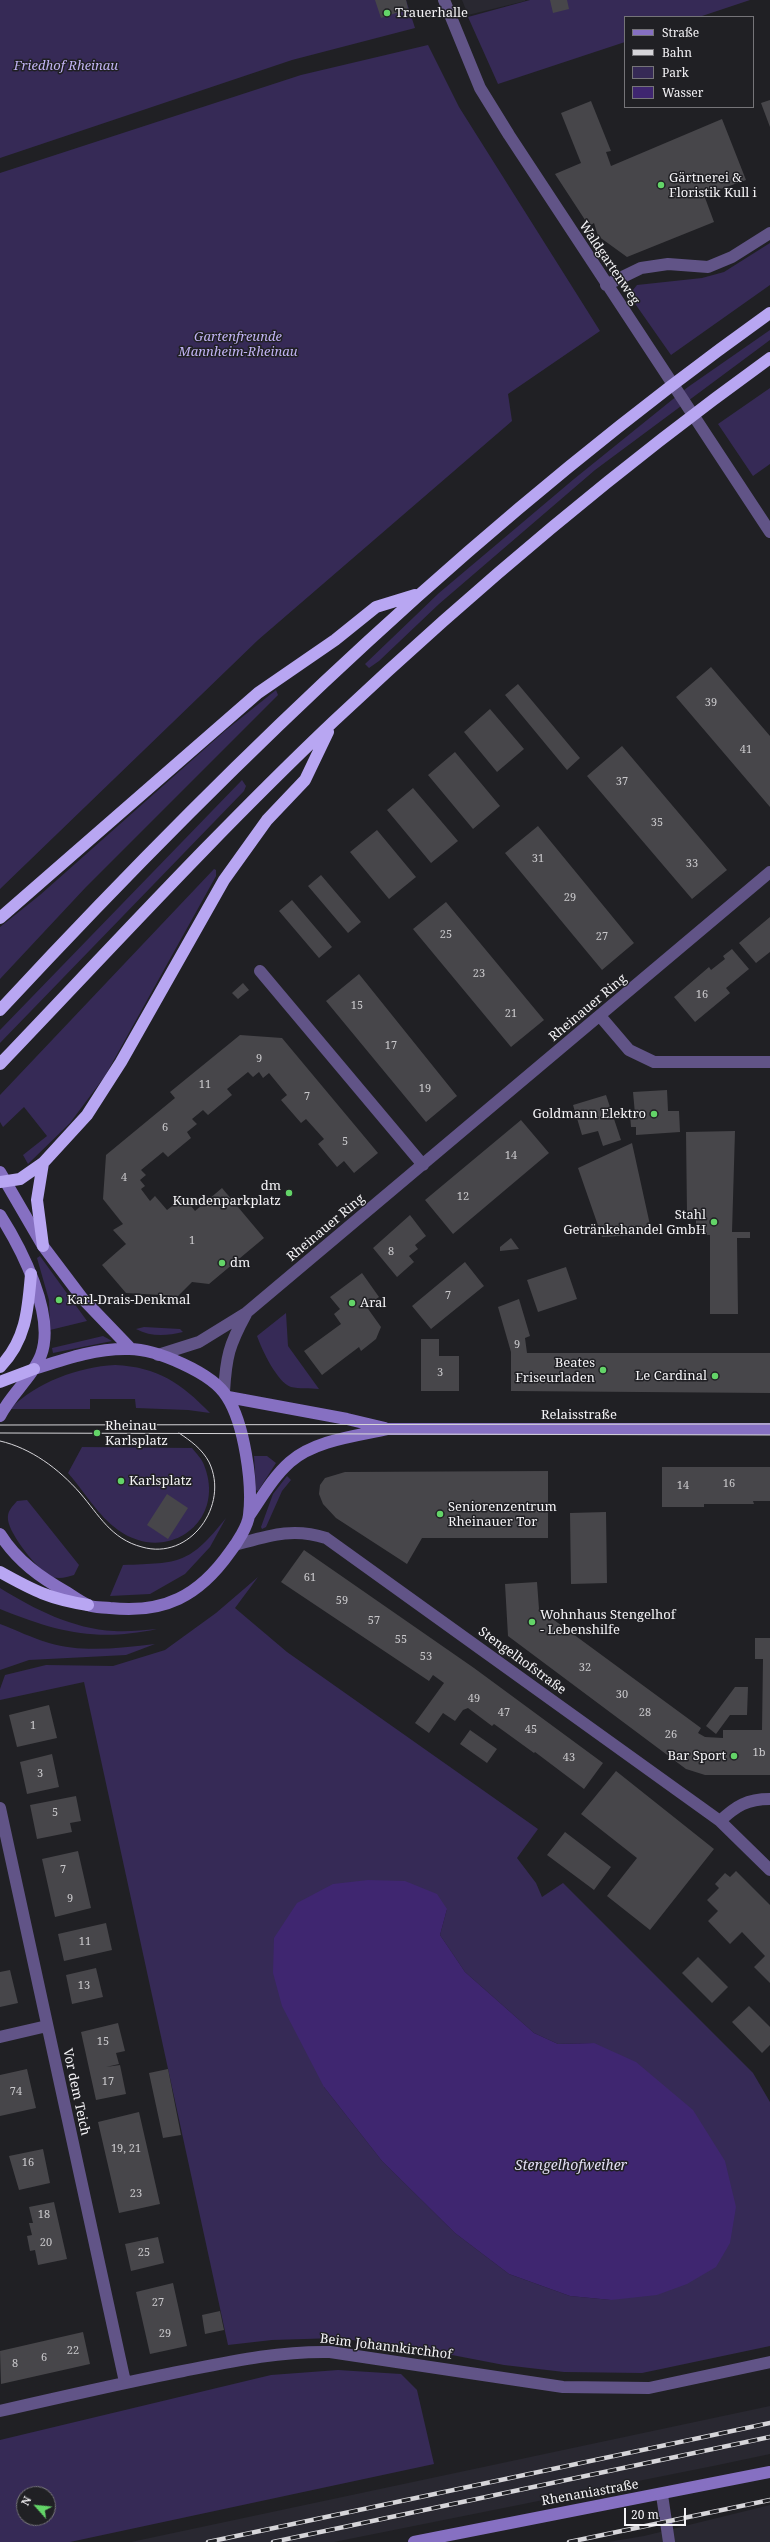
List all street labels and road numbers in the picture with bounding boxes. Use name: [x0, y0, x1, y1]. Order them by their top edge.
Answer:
street label: Waldgartenweg: [575, 218, 643, 308]
street label: Rheinauer Ring: [546, 971, 630, 1045]
street label: Rheinauer Ring: [284, 1191, 368, 1265]
street label: Relaisstraße: [541, 1407, 617, 1423]
street label: Stengelhofstraße: [475, 1624, 569, 1698]
street label: Vor dem Teich: [59, 2047, 93, 2137]
street label: Beim Johannkirchhof: [319, 2331, 453, 2363]
street label: Rhenaniastraße: [540, 2477, 640, 2509]

